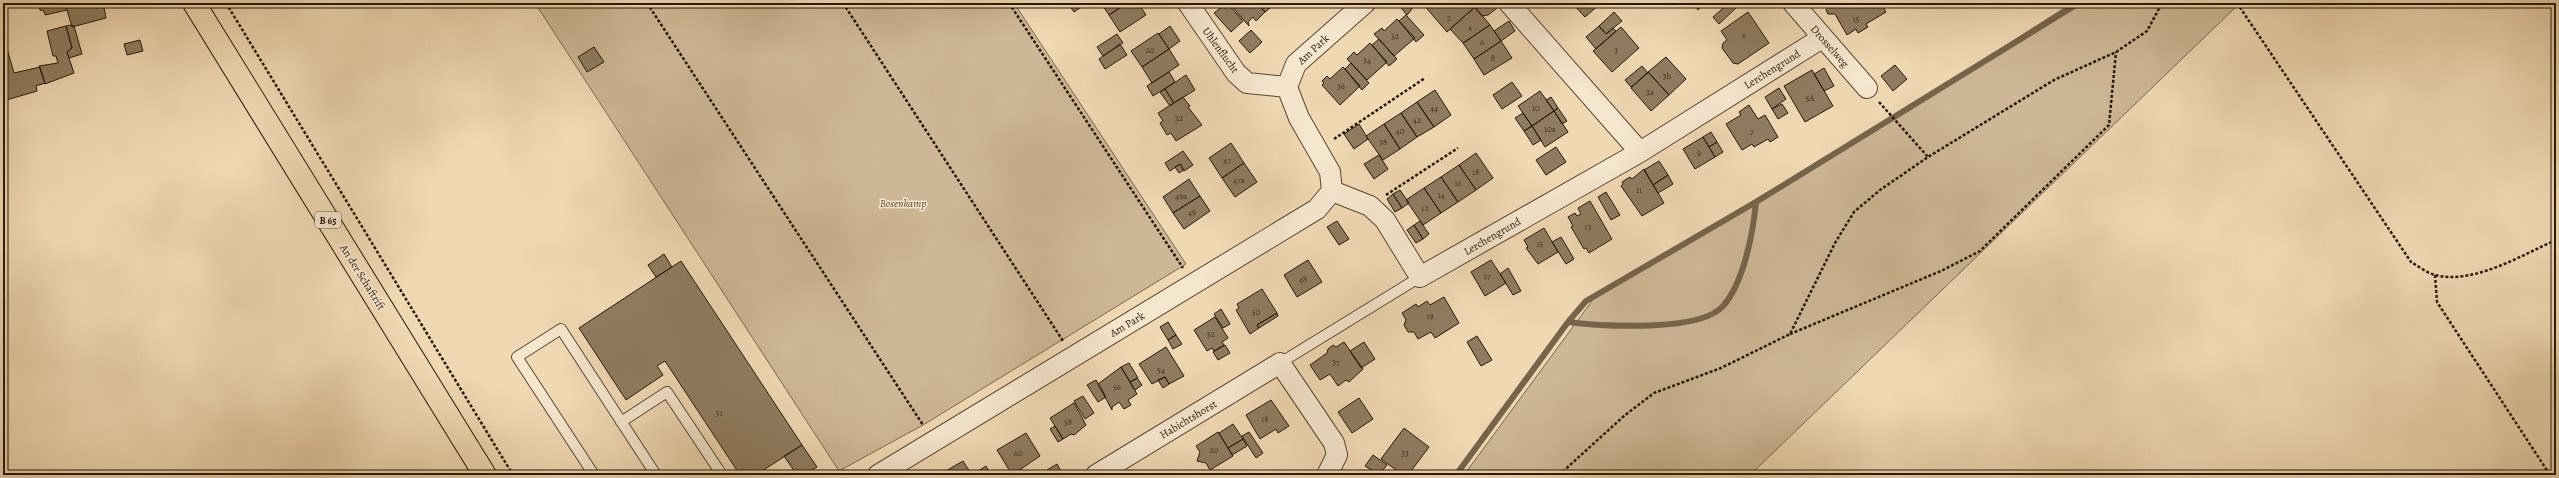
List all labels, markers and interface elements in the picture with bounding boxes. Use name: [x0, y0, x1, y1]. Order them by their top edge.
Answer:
house number: 2: [1447, 12, 1452, 24]
house number: 15: [1853, 13, 1860, 25]
house number: 4: [1468, 21, 1472, 33]
street label: Drosselweg: [1807, 22, 1853, 71]
street label: Uhlenflucht: [1199, 24, 1243, 77]
house number: 6: [1742, 29, 1746, 41]
street label: Am Park: [1294, 30, 1333, 69]
house number: 32: [1391, 30, 1400, 42]
house number: 6: [1480, 36, 1484, 48]
house number: 20: [1145, 44, 1155, 56]
house number: 3: [1614, 44, 1618, 56]
street label: Lerchengrund: [1741, 46, 1803, 93]
house number: 8: [1491, 52, 1495, 64]
house number: 34: [1363, 54, 1371, 66]
house number: 3b: [1663, 70, 1672, 82]
house number: 36: [1337, 80, 1345, 92]
house number: 3a: [1646, 86, 1655, 98]
house number: 5A: [1805, 92, 1815, 104]
house number: 44: [1430, 102, 1438, 114]
house number: 10: [1532, 102, 1540, 114]
house number: 22: [1175, 112, 1184, 124]
house number: 42: [1413, 114, 1422, 126]
house number: 10a: [1544, 123, 1557, 135]
house number: 40: [1396, 125, 1405, 137]
house number: 7: [1750, 125, 1754, 137]
house number: 38: [1379, 136, 1387, 148]
house number: 9: [1697, 147, 1701, 159]
house number: 47: [1223, 154, 1231, 166]
house number: 18: [1472, 166, 1480, 178]
house number: 47a: [1233, 174, 1246, 186]
house number: 16: [1454, 177, 1462, 189]
house number: 11: [1636, 184, 1642, 196]
house number: 14: [1437, 189, 1445, 201]
house number: 49a: [1175, 190, 1188, 202]
park label: Bosenkamp: [880, 196, 926, 211]
house number: 12: [1421, 202, 1429, 214]
house number: 49: [1188, 206, 1196, 218]
road number: B 65: [315, 212, 341, 228]
street label: Lerchengrund: [1461, 214, 1524, 259]
house number: 13: [1585, 221, 1592, 233]
house number: 15: [1537, 238, 1544, 250]
street label: An der Schaftrift: [336, 241, 389, 313]
house number: 17: [1484, 270, 1491, 282]
house number: 48: [1299, 273, 1307, 285]
house number: 50: [1252, 306, 1261, 318]
street label: Am Park: [1106, 308, 1148, 341]
house number: 19: [1426, 310, 1434, 322]
house number: 52: [1207, 328, 1216, 340]
house number: 37: [1332, 356, 1340, 368]
house number: 54: [1157, 364, 1165, 376]
house number: 56: [1113, 381, 1121, 393]
street label: Habichtshorst: [1157, 396, 1220, 442]
house number: 51: [716, 407, 722, 419]
house number: 18: [1261, 413, 1269, 425]
house number: 58: [1064, 416, 1072, 428]
house number: 20: [1209, 444, 1219, 456]
house number: 60: [1014, 447, 1023, 459]
house number: 33: [1401, 447, 1409, 459]

